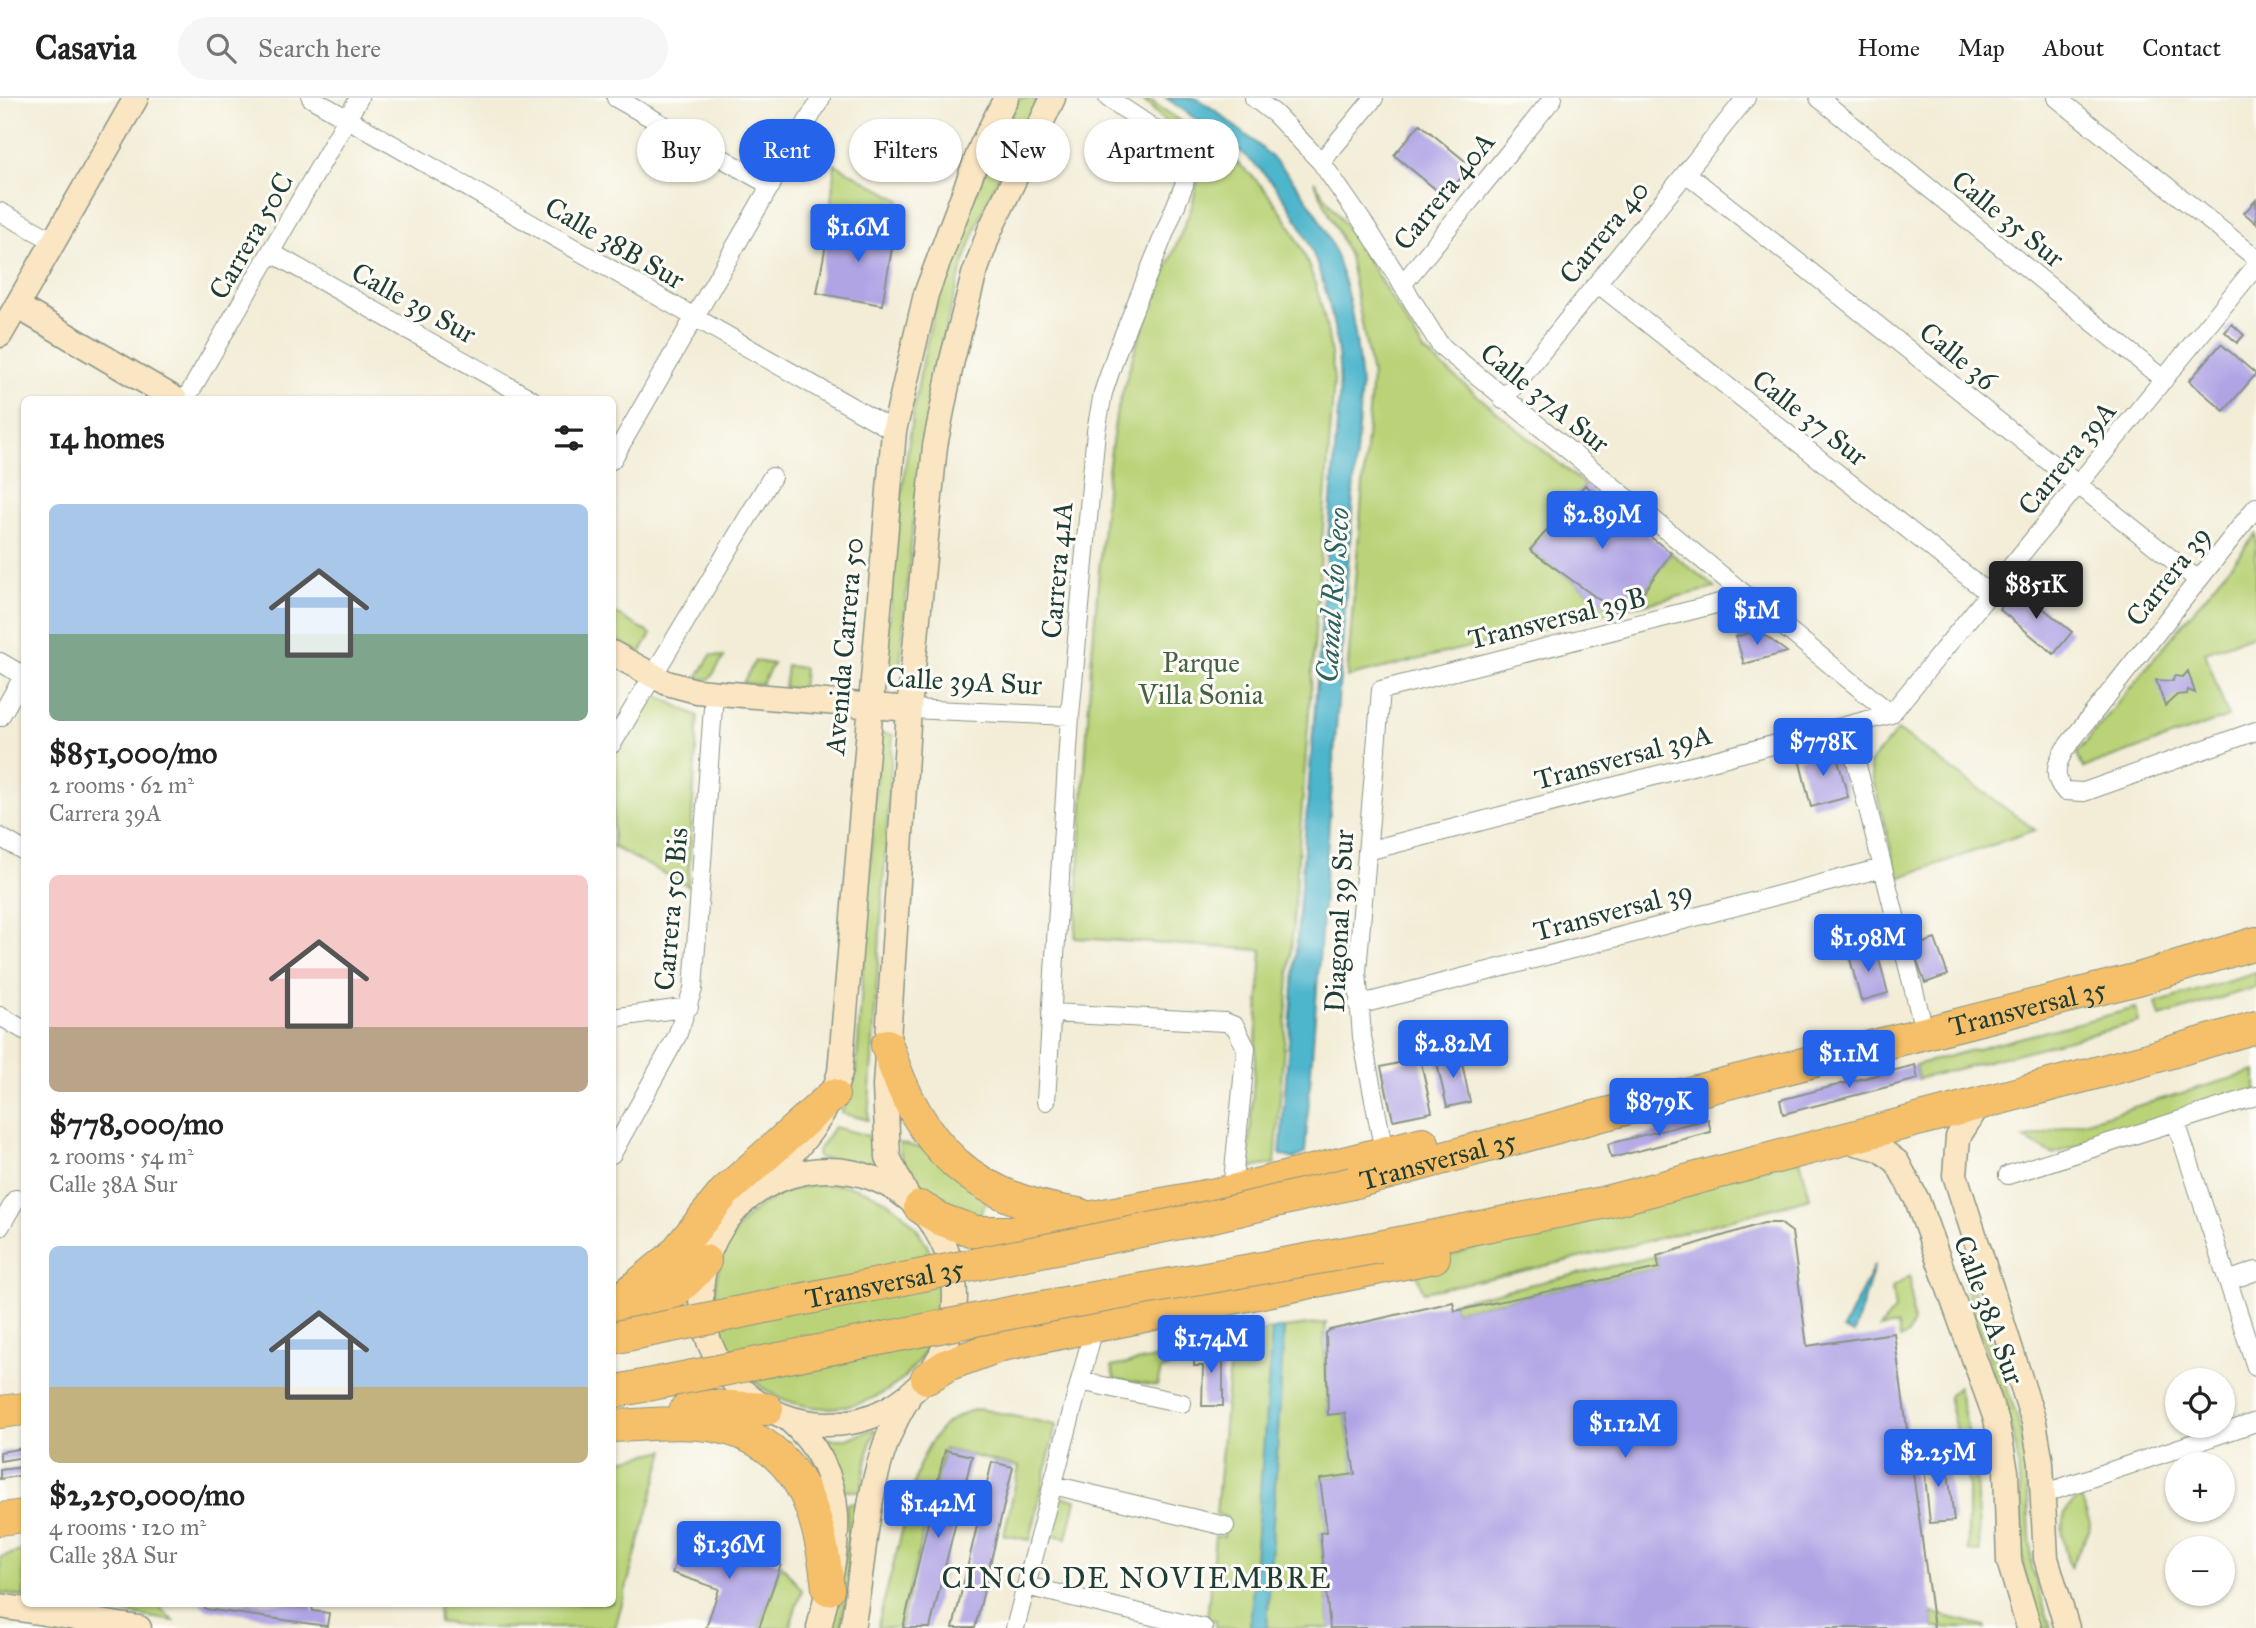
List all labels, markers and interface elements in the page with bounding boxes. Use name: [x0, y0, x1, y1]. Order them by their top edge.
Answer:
search box: [178, 17, 668, 80]
text: Casavia: [35, 28, 136, 68]
icon: search: [202, 29, 240, 67]
text: Search here: [258, 32, 381, 64]
text: Home: [1857, 33, 1920, 63]
text: Map: [1958, 33, 2005, 63]
text: About: [2043, 33, 2104, 63]
text: Contact: [2142, 33, 2221, 63]
chip: Buy: [637, 119, 725, 182]
chip: Rent: [739, 119, 835, 182]
chip: Filters: [849, 119, 962, 182]
chip: New: [976, 119, 1070, 182]
chip: Apartment: [1084, 119, 1239, 182]
street label: Carrera 40A: [1386, 125, 1503, 257]
street label: Calle 35 Sur: [1944, 163, 2072, 276]
street label: Carrera 50C: [201, 167, 301, 305]
street label: Carrera 40: [1551, 173, 1657, 291]
street label: Calle 38B Sur: [539, 189, 692, 297]
pin: $1.6M: [809, 204, 907, 264]
text: $1.6M: [826, 213, 890, 241]
street label: Calle 39 Sur: [345, 254, 483, 352]
street label: Calle 36: [1912, 314, 2005, 399]
street label: Calle 37A Sur: [1473, 335, 1617, 461]
street label: Calle 37 Sur: [1745, 362, 1875, 474]
street label: Carrera 39A: [2010, 394, 2124, 522]
icon: filters: [550, 419, 588, 457]
text: 14 homes: [49, 420, 164, 456]
pin: $2.89M: [1545, 491, 1659, 551]
street label: Carrera 41A: [1034, 500, 1080, 640]
text: $2.89M: [1563, 500, 1641, 528]
water label: Canal Río Seco: [1309, 506, 1357, 684]
street label: Carrera 39: [2118, 519, 2218, 633]
street label: Avenida Carrera 50: [817, 536, 871, 757]
icon: home: [256, 550, 382, 676]
pin: $851K: [1987, 561, 2085, 621]
text: $851K: [2005, 570, 2067, 598]
street label: Transversal 39B: [1465, 579, 1649, 657]
pin: $1M: [1723, 588, 1791, 647]
text: $1M: [1734, 596, 1780, 624]
park label: Parque Villa Sonia: [1137, 645, 1264, 712]
street label: Calle 39A Sur: [885, 659, 1043, 703]
street label: Transversal 39A: [1530, 716, 1716, 797]
pin: $778K: [1774, 718, 1872, 778]
text: $778K: [1790, 727, 1856, 755]
text: $851,000/mo: [49, 735, 217, 771]
text: 2 rooms · 62 m²: [49, 771, 194, 799]
text: Carrera 39A: [49, 799, 161, 827]
street label: Carrera 50 Bis: [646, 826, 696, 992]
street label: Diagonal 39 Sur: [1317, 828, 1361, 1013]
street label: Transversal 39: [1530, 873, 1696, 949]
pin: $1.98M: [1811, 914, 1925, 974]
icon: home: [256, 921, 382, 1047]
text: $1.98M: [1830, 923, 1906, 951]
street label: Transversal 35: [1945, 970, 2110, 1044]
pin: $2.82M: [1396, 1020, 1510, 1080]
text: $2.82M: [1414, 1029, 1492, 1057]
pin: $1.1M: [1800, 1030, 1898, 1090]
text: $1.1M: [1819, 1039, 1879, 1067]
pin: $879K: [1610, 1079, 1708, 1138]
text: $879K: [1626, 1087, 1692, 1115]
text: $778,000/mo: [49, 1106, 224, 1142]
street label: Transversal 35: [1355, 1121, 1520, 1198]
text: 2 rooms · 54 m²: [49, 1142, 194, 1170]
text: Calle 38A Sur: [49, 1170, 177, 1198]
street label: Calle 38A Sur: [1946, 1231, 2032, 1390]
street label: Transversal 35: [802, 1250, 967, 1316]
icon: home: [256, 1292, 382, 1418]
pin: $1.74M: [1154, 1316, 1268, 1375]
text: $1.74M: [1174, 1324, 1248, 1352]
map controls: [2165, 1368, 2235, 1606]
button: locate: [2165, 1368, 2235, 1438]
pin: $1.12M: [1568, 1400, 1682, 1460]
text: $1.12M: [1589, 1409, 1661, 1437]
pin: $2.25M: [1881, 1430, 1995, 1489]
text: $2.25M: [1900, 1438, 1976, 1466]
button: +: [2165, 1452, 2235, 1522]
text: $2,250,000/mo: [49, 1477, 245, 1513]
pin: $1.42M: [881, 1480, 995, 1540]
text: $1.42M: [900, 1489, 976, 1517]
text: 4 rooms · 120 m²: [49, 1513, 206, 1541]
pin: $1.36M: [672, 1522, 786, 1581]
text: $1.36M: [693, 1530, 765, 1558]
button: −: [2165, 1536, 2235, 1606]
text: Calle 38A Sur: [49, 1541, 177, 1569]
district label: CINCO DE NOVIEMBRE: [941, 1560, 1333, 1596]

